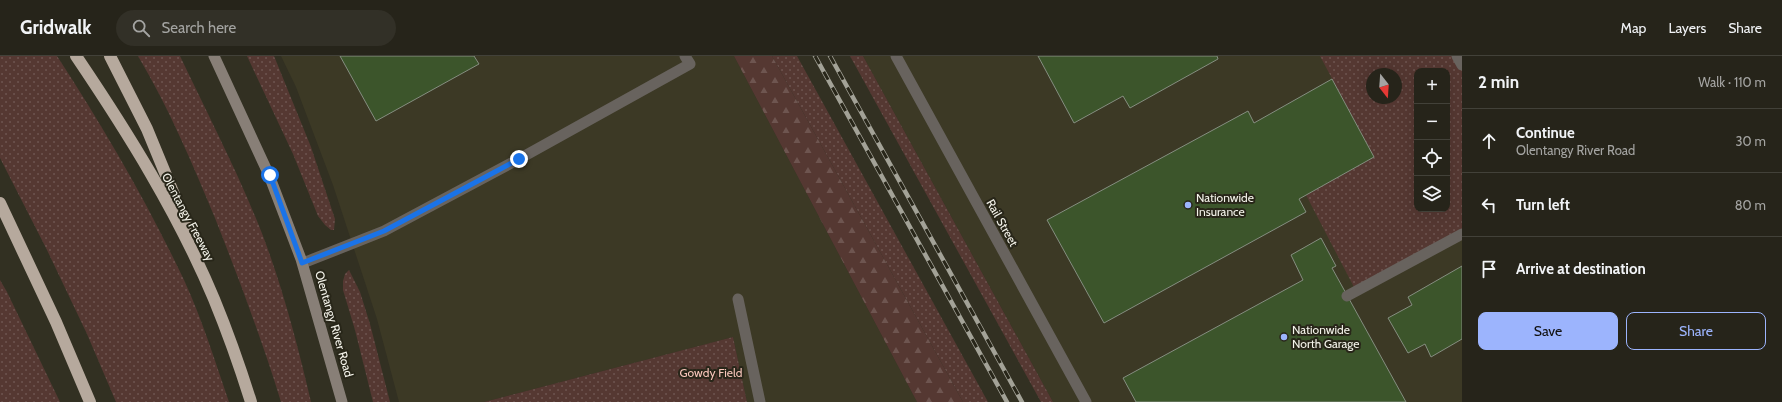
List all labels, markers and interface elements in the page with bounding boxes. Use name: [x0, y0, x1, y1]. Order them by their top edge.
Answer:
search box: [116, 10, 396, 46]
text: Gridwalk: [20, 16, 92, 39]
icon: search: [130, 17, 152, 39]
text: Search here: [162, 19, 236, 37]
text: Map: [1621, 19, 1646, 37]
text: Layers: [1668, 19, 1706, 37]
text: Share: [1728, 19, 1762, 37]
north arrow: [1366, 68, 1402, 104]
map controls: [1414, 68, 1450, 212]
button: +: [1414, 68, 1450, 104]
text: 2 min: [1478, 72, 1519, 92]
text: Walk · 110 m: [1698, 74, 1766, 90]
button: −: [1414, 104, 1450, 140]
text: Continue: [1516, 124, 1575, 142]
icon: ahead: [1478, 130, 1500, 152]
text: 30 m: [1736, 133, 1766, 149]
button: locate: [1414, 140, 1450, 176]
text: Olentangy River Road: [1516, 142, 1635, 158]
route end: [510, 150, 528, 168]
route start: [261, 166, 279, 184]
street label: Olentangy Freeway: [159, 170, 218, 263]
button: layers: [1414, 176, 1450, 212]
place label: Nationwide Insurance: [1196, 190, 1254, 219]
icon: left: [1478, 194, 1500, 216]
street label: Rail Street: [983, 196, 1022, 249]
text: Turn left: [1516, 196, 1570, 214]
text: 80 m: [1735, 197, 1766, 213]
marker: Nationwide Insurance: [1183, 200, 1193, 210]
icon: arrive: [1478, 258, 1500, 280]
text: Arrive at destination: [1516, 260, 1646, 278]
street label: Olentangy River Road: [312, 269, 357, 379]
button: Save: [1478, 312, 1618, 350]
button: Share: [1626, 312, 1766, 350]
place label: Nationwide North Garage: [1292, 322, 1359, 351]
marker: Nationwide North Garage: [1279, 332, 1289, 342]
park label: Gowdy Field: [680, 365, 742, 380]

